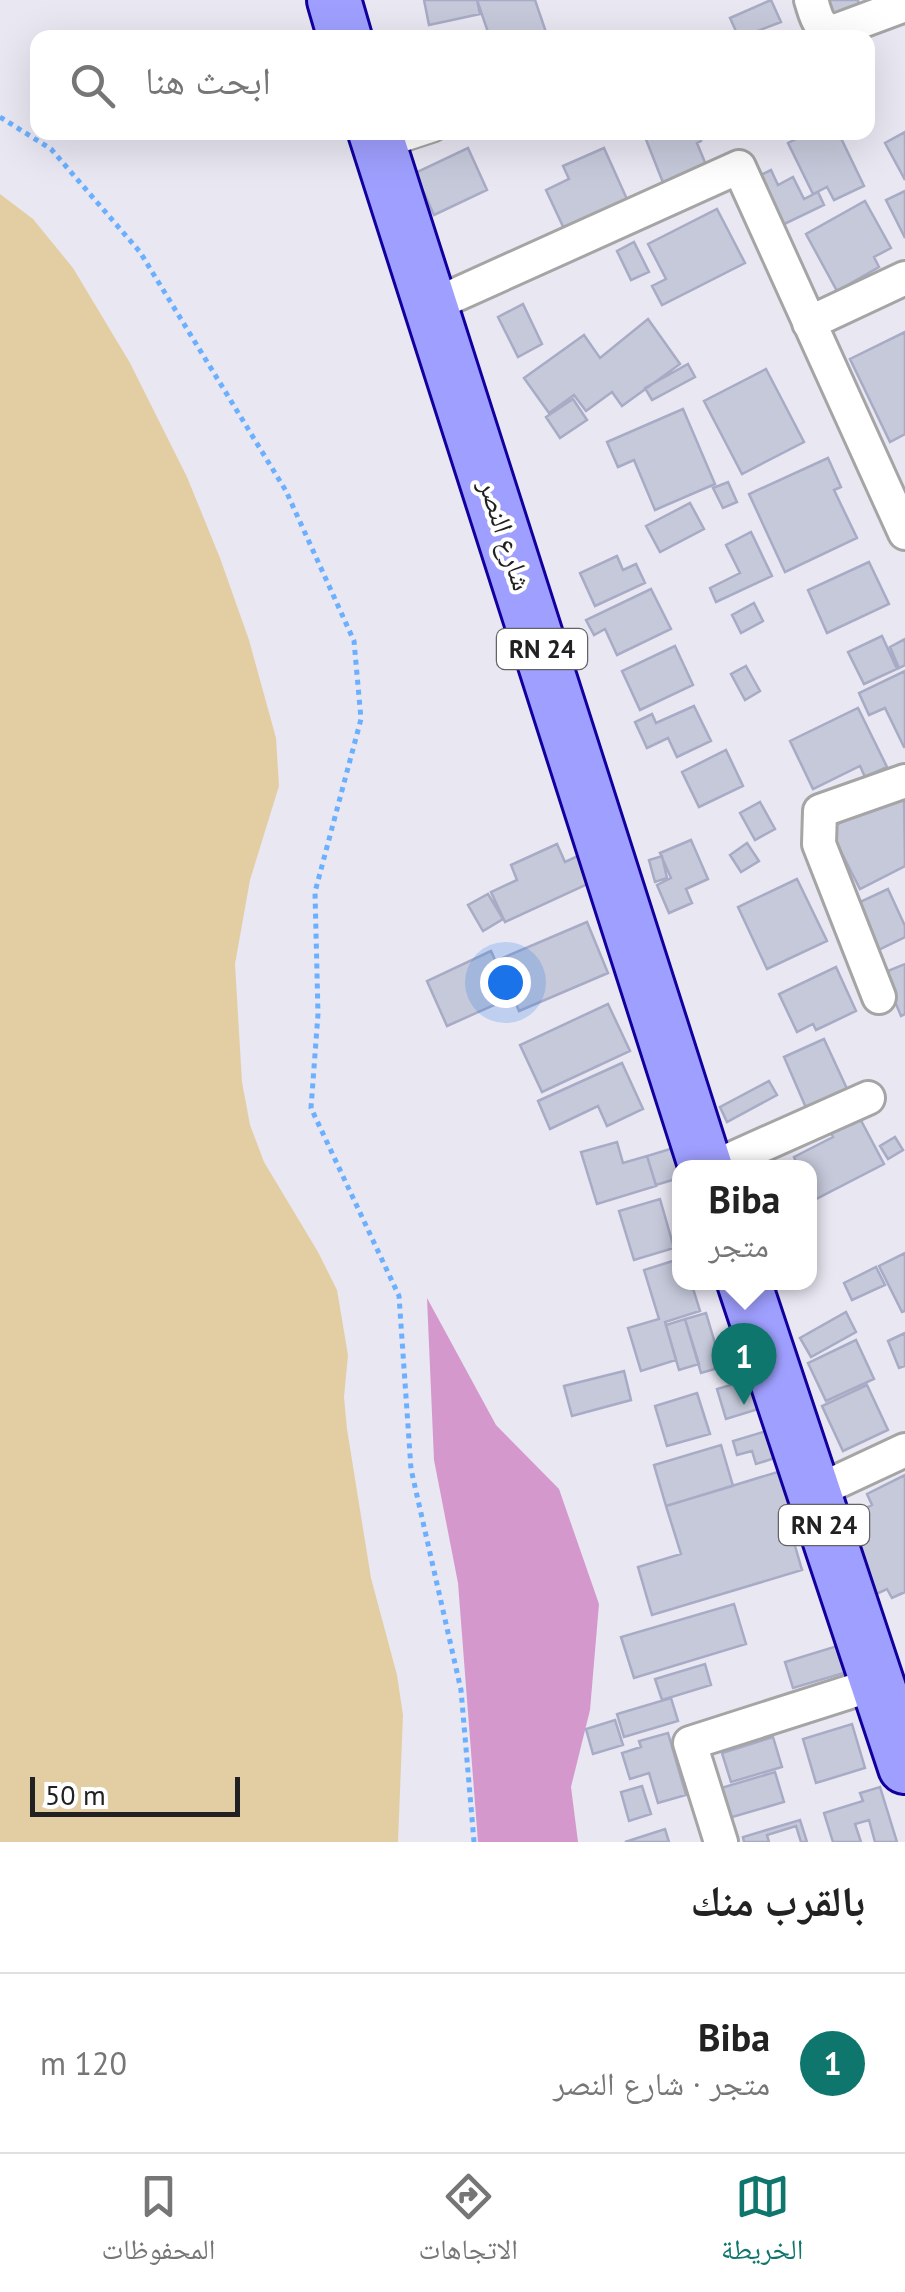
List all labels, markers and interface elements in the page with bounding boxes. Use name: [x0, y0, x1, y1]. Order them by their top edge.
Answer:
search box: [30, 30, 875, 140]
text: ابحث هنا: [145, 55, 271, 104]
icon: search: [65, 58, 120, 113]
street label: شارع النصر: [471, 474, 542, 595]
road number: RN 24: [497, 629, 587, 669]
your location: [480, 957, 531, 1008]
popup: [672, 1160, 817, 1290]
text: Biba: [709, 1174, 780, 1223]
text: متجر: [709, 1224, 769, 1266]
pin: 1: [712, 1322, 776, 1405]
road number: RN 24: [779, 1505, 869, 1545]
scale bar: [30, 1772, 240, 1816]
text: 50 m: [45, 1776, 106, 1813]
text: بالقرب منك: [690, 1873, 865, 1928]
text: Biba: [698, 2012, 770, 2061]
text: 120 m: [40, 2042, 127, 2084]
text: 1: [823, 2042, 842, 2084]
text: متجر · شارع النصر: [553, 2062, 770, 2104]
tab: المحفوظات: [102, 2169, 215, 2277]
tab: الاتجاهات: [419, 2169, 518, 2277]
tab: الخريطة: [721, 2169, 803, 2277]

